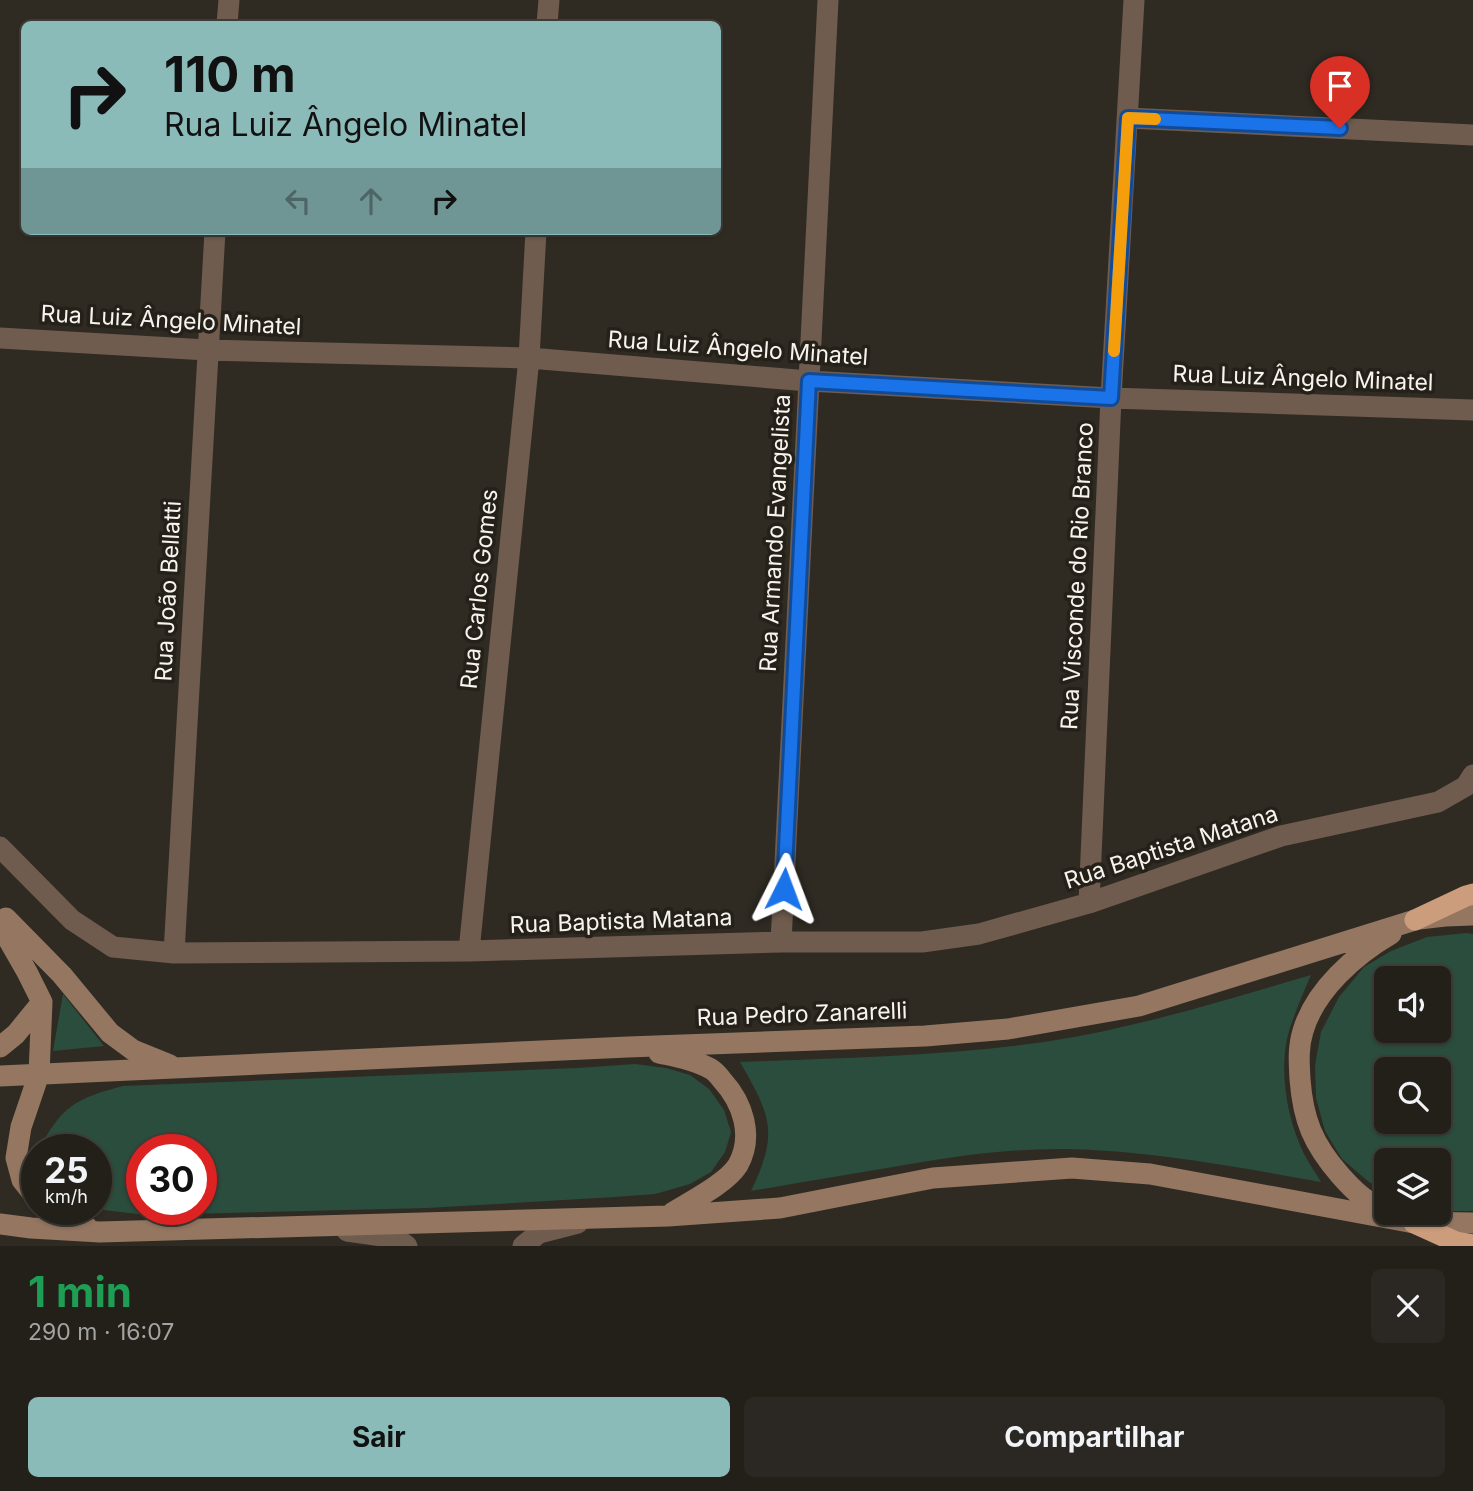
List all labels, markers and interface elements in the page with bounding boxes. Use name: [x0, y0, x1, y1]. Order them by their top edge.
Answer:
text: 110 m: [164, 45, 296, 104]
icon: right: [49, 49, 140, 140]
pin: [1310, 56, 1370, 128]
icon: arrive: [1321, 67, 1359, 105]
text: Rua Luiz Ângelo Minatel: [164, 105, 527, 144]
icon: left: [279, 182, 317, 220]
icon: ahead: [352, 182, 390, 220]
icon: right: [425, 182, 463, 220]
street label: Rua Luiz Ângelo Minatel: [40, 299, 302, 341]
street label: Rua Luiz Ângelo Minatel: [607, 325, 869, 371]
street label: Rua Luiz Ângelo Minatel: [1172, 359, 1434, 397]
street label: Rua Armando Evangelista: [754, 393, 796, 673]
street label: Rua Visconde do Rio Branco: [1055, 421, 1099, 731]
street label: Rua Carlos Gomes: [455, 488, 503, 690]
street label: Rua João Bellatti: [149, 500, 187, 682]
street label: Rua Baptista Matana: [1061, 799, 1281, 895]
position arrow: [747, 852, 821, 926]
street label: Rua Baptista Matana: [509, 903, 733, 939]
map controls: [1374, 966, 1451, 1225]
button: sound: [1374, 966, 1451, 1043]
street label: Rua Pedro Zanarelli: [696, 996, 908, 1032]
button: search: [1374, 1057, 1451, 1134]
speed limit sign: 30: [126, 1134, 217, 1225]
button: layers: [1374, 1148, 1451, 1225]
text: 25: [44, 1149, 89, 1191]
text: km/h: [45, 1186, 88, 1207]
text: 1 min: [28, 1266, 132, 1317]
button: close: [1371, 1269, 1445, 1343]
text: 290 m · 16:07: [28, 1318, 174, 1346]
button: Sair: [28, 1397, 730, 1477]
button: Compartilhar: [744, 1397, 1445, 1477]

